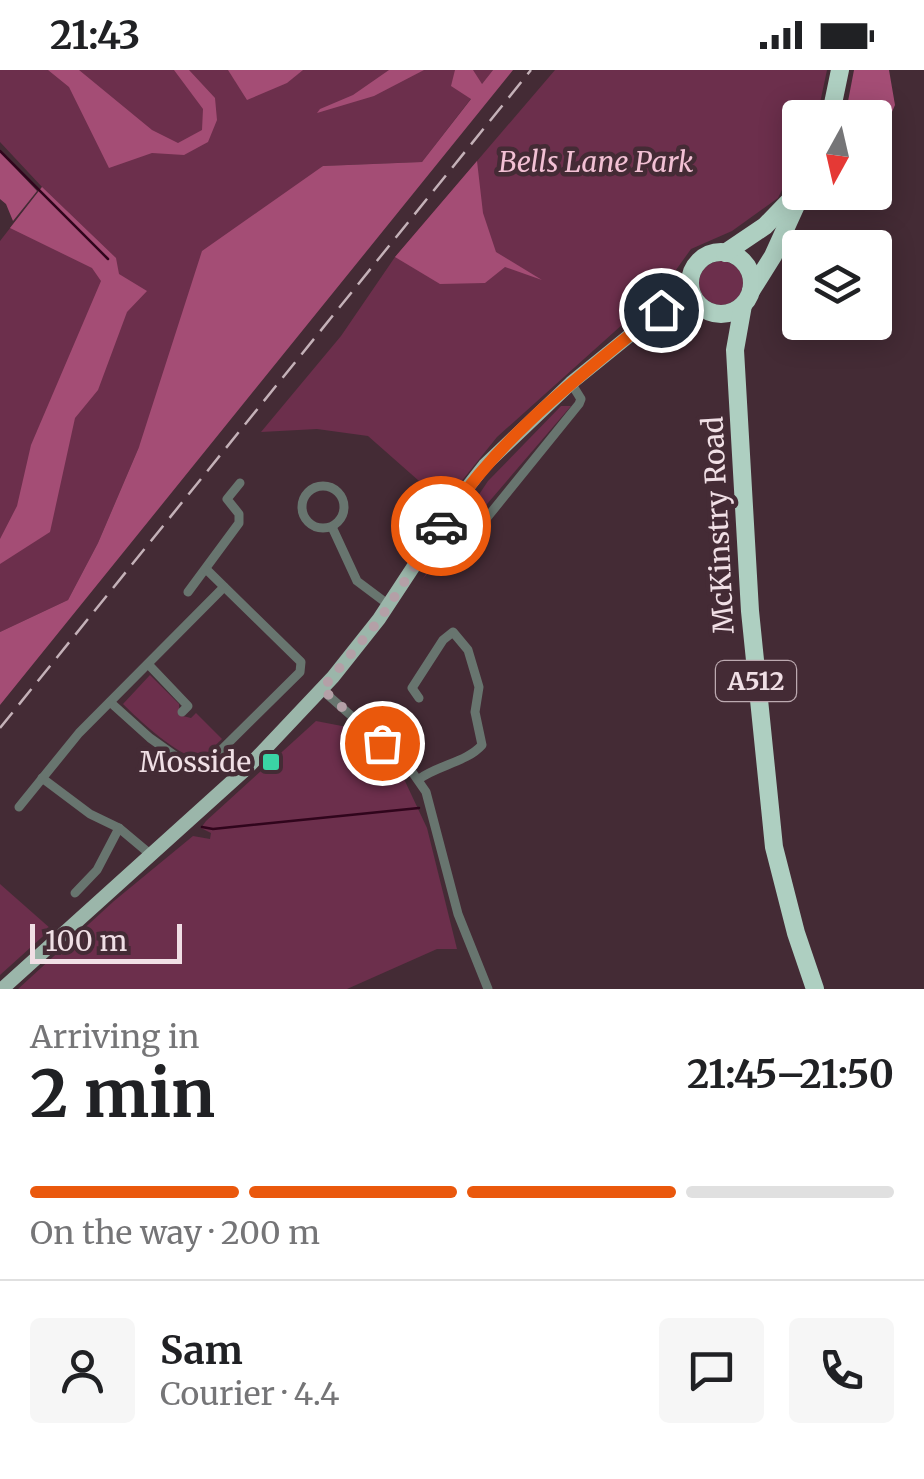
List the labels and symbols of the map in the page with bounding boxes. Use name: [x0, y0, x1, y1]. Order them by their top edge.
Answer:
north arrow: [782, 100, 892, 210]
park label: Bells Lane Park: [499, 144, 693, 180]
pin: [619, 268, 704, 353]
street label: McKinstry Road: [694, 415, 742, 635]
courier: [391, 476, 491, 576]
road number: A512: [716, 661, 796, 701]
pin: [340, 701, 425, 786]
place label: Mosside: [139, 744, 251, 780]
marker: Mosside: [260, 751, 282, 773]
scale bar: [30, 919, 182, 964]

